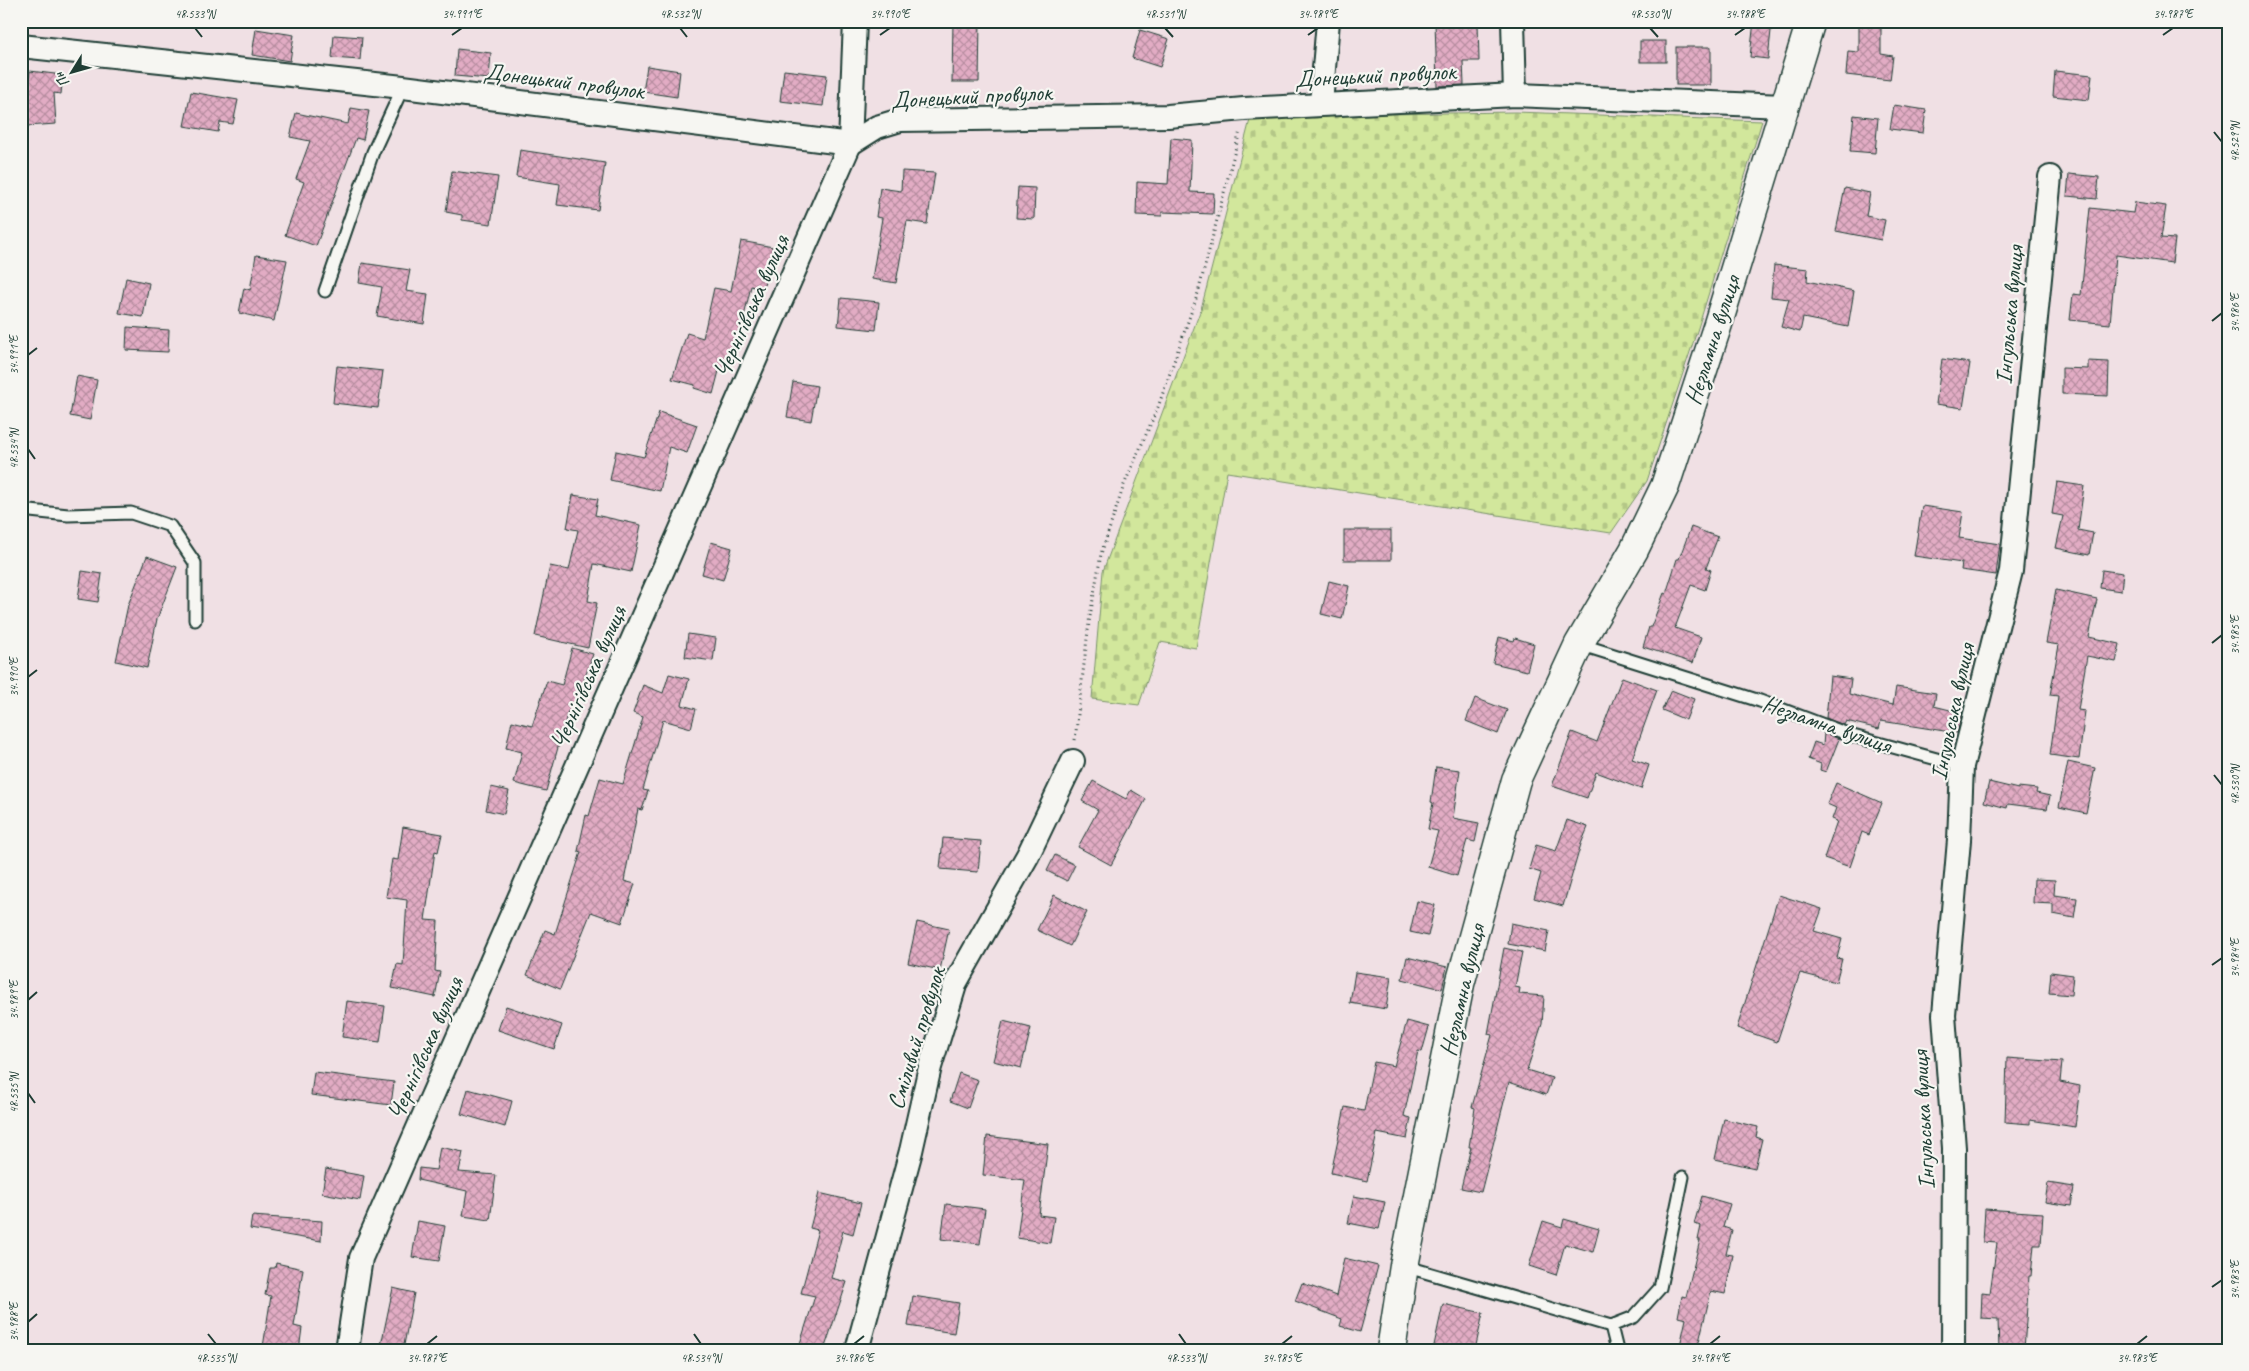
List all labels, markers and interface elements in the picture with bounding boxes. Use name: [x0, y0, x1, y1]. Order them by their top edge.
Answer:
text: 48.533°N: [175, 6, 217, 22]
text: 34.991°E: [442, 6, 483, 22]
text: 48.532°N: [660, 6, 702, 22]
text: 34.990°E: [870, 6, 911, 22]
text: 48.531°N: [1145, 6, 1187, 22]
text: 34.989°E: [1298, 6, 1339, 22]
text: 48.530°N: [1630, 6, 1672, 22]
text: 34.988°E: [1725, 6, 1766, 22]
text: 34.987°E: [2153, 6, 2194, 22]
north arrow: [48, 48, 98, 98]
street label: Донецький провулок: [482, 56, 648, 106]
street label: Донецький провулок: [1294, 56, 1458, 94]
text: Пн: [50, 68, 73, 90]
street label: Донецький провулок: [890, 77, 1054, 115]
text: 48.529°N: [2227, 120, 2243, 162]
street label: Чернігівська вулиця: [706, 229, 796, 382]
street label: Інгульська вулиця: [1988, 243, 2030, 386]
street label: Незламна вулиця: [1677, 270, 1748, 409]
text: 34.986°E: [2227, 292, 2243, 333]
text: 34.991°E: [6, 334, 22, 375]
text: 48.534°N: [6, 427, 22, 469]
street label: Чернігівська вулиця: [543, 600, 633, 753]
text: 34.985°E: [2227, 614, 2243, 655]
street label: Інгульська вулиця: [1923, 639, 1981, 783]
text: 34.990°E: [6, 656, 22, 697]
street label: Незламна вулиця: [1758, 688, 1897, 762]
text: 48.530°N: [2227, 763, 2243, 805]
street label: Незламна вулиця: [1432, 920, 1493, 1059]
text: 34.984°E: [2227, 937, 2243, 978]
street label: Сміливий провулок: [880, 961, 953, 1113]
street label: Чернігівська вулиця: [380, 971, 470, 1124]
text: 34.989°E: [6, 979, 22, 1020]
street label: Інгульська вулиця: [1904, 1048, 1942, 1190]
text: 48.535°N: [6, 1071, 22, 1113]
text: 34.983°E: [2227, 1259, 2243, 1300]
text: 34.988°E: [6, 1301, 22, 1342]
text: 48.535°N: [196, 1350, 238, 1366]
text: 34.987°E: [407, 1350, 448, 1366]
text: 48.534°N: [681, 1350, 723, 1366]
text: 34.986°E: [834, 1350, 875, 1366]
text: 48.533°N: [1166, 1350, 1208, 1366]
text: 34.985°E: [1262, 1350, 1303, 1366]
text: 34.984°E: [1690, 1350, 1731, 1366]
text: 34.983°E: [2117, 1350, 2158, 1366]

